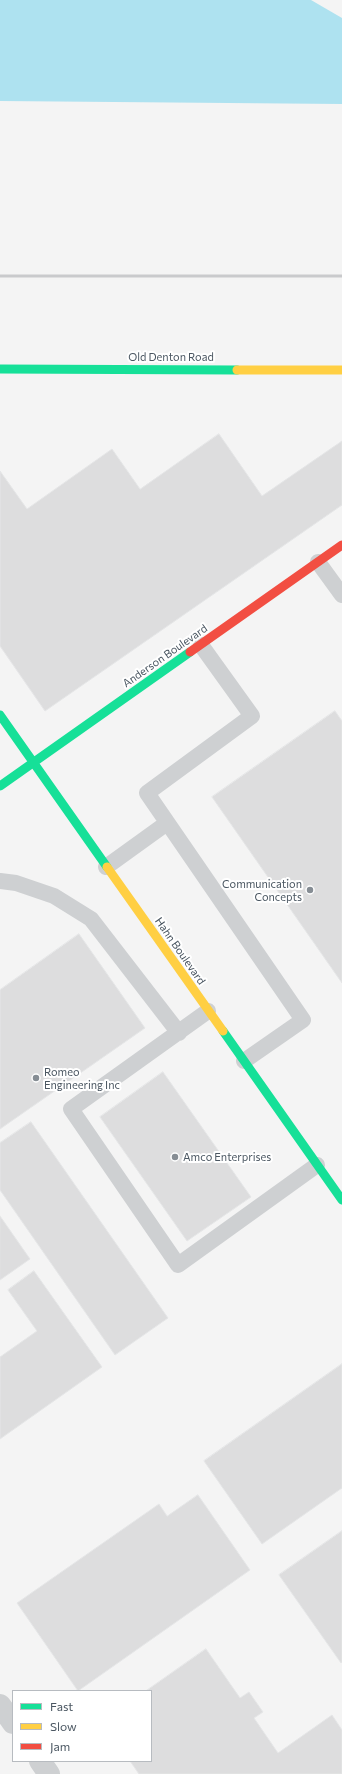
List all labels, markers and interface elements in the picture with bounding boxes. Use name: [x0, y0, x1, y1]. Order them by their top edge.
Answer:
street label: Old Denton Road: [128, 350, 214, 364]
street label: Anderson Boulevard: [120, 622, 210, 690]
place label: Communication Concepts: [222, 877, 302, 903]
marker: Communication Concepts: [305, 885, 315, 895]
street label: Hahn Boulevard: [152, 915, 208, 987]
place label: Romeo Engineering Inc: [44, 1065, 120, 1091]
marker: Romeo Engineering Inc: [31, 1073, 41, 1083]
place label: Amco Enterprises: [183, 1150, 271, 1164]
marker: Amco Enterprises: [170, 1152, 180, 1162]
legend: [12, 1690, 152, 1762]
text: Fast: [50, 1699, 73, 1713]
text: Slow: [50, 1719, 77, 1733]
text: Jam: [50, 1739, 70, 1753]

